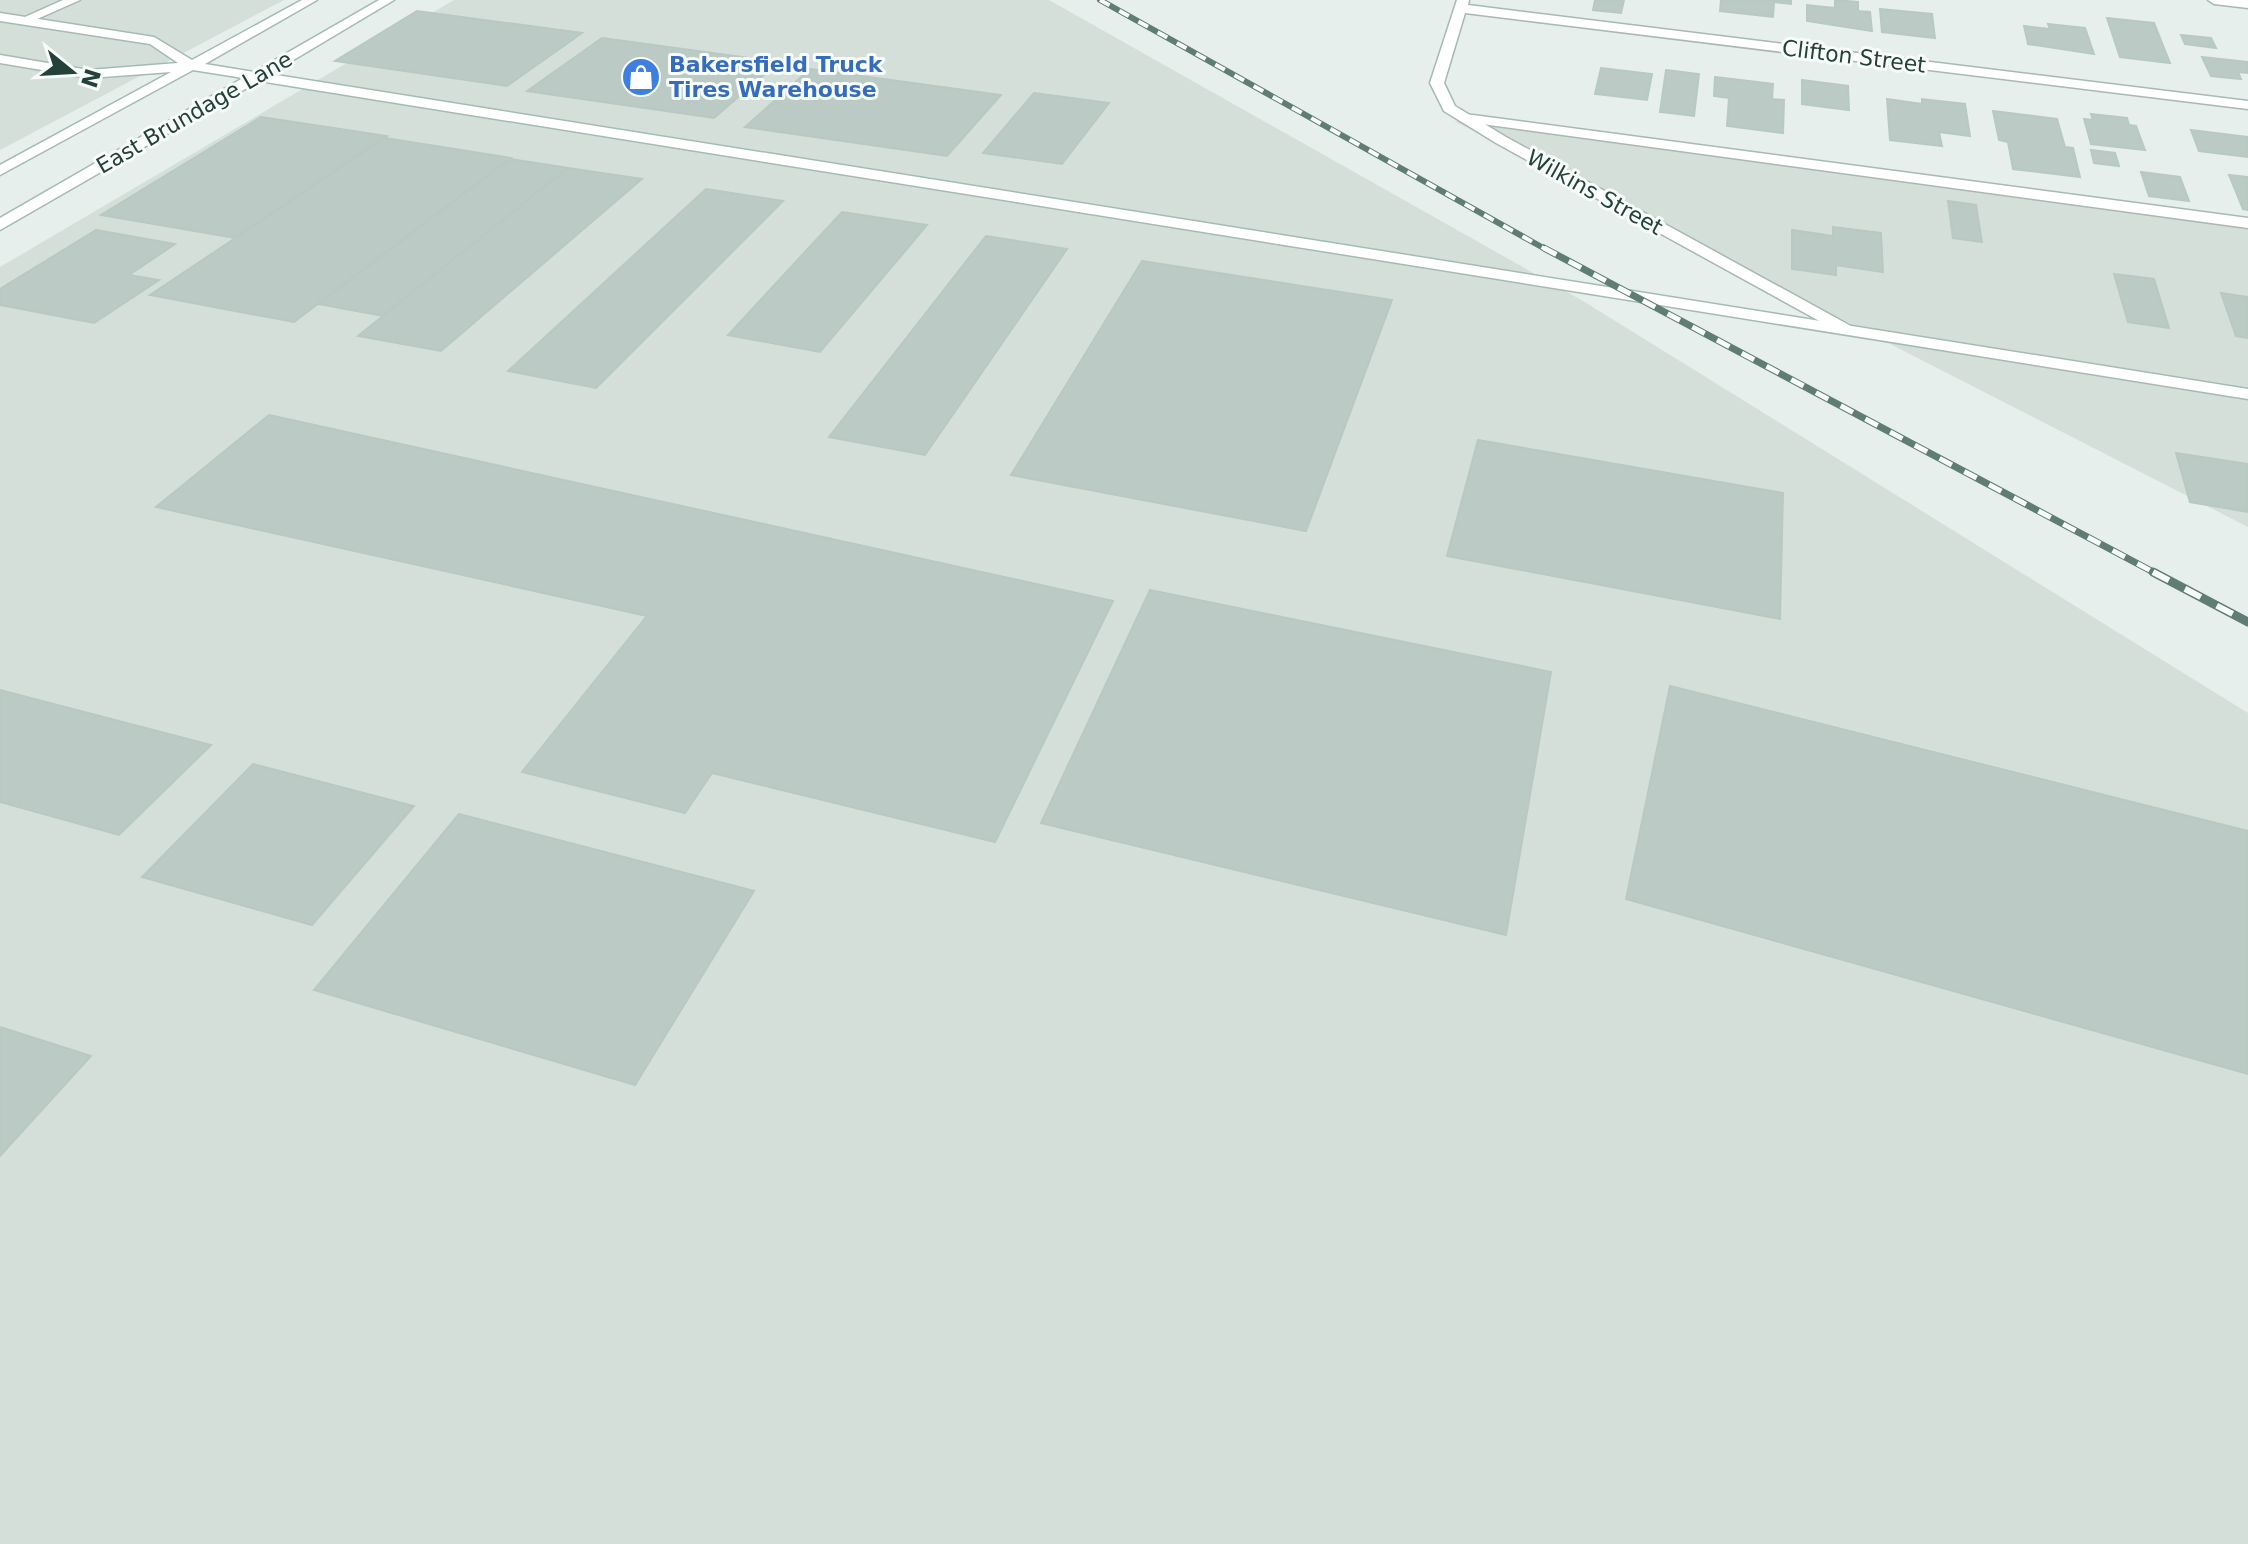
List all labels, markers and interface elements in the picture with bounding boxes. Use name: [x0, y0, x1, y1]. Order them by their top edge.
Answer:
north arrow: [32, 32, 112, 112]
street label: Clifton Street: [1781, 35, 1928, 78]
street label: East Brundage Lane: [92, 46, 296, 179]
place label: Bakersfield Truck Tires Warehouse: [669, 52, 884, 102]
shop icon: Bakersfield Truck Tires Warehouse: [620, 56, 662, 98]
text: N: [76, 65, 105, 91]
street label: Wilkins Street: [1522, 145, 1667, 240]

